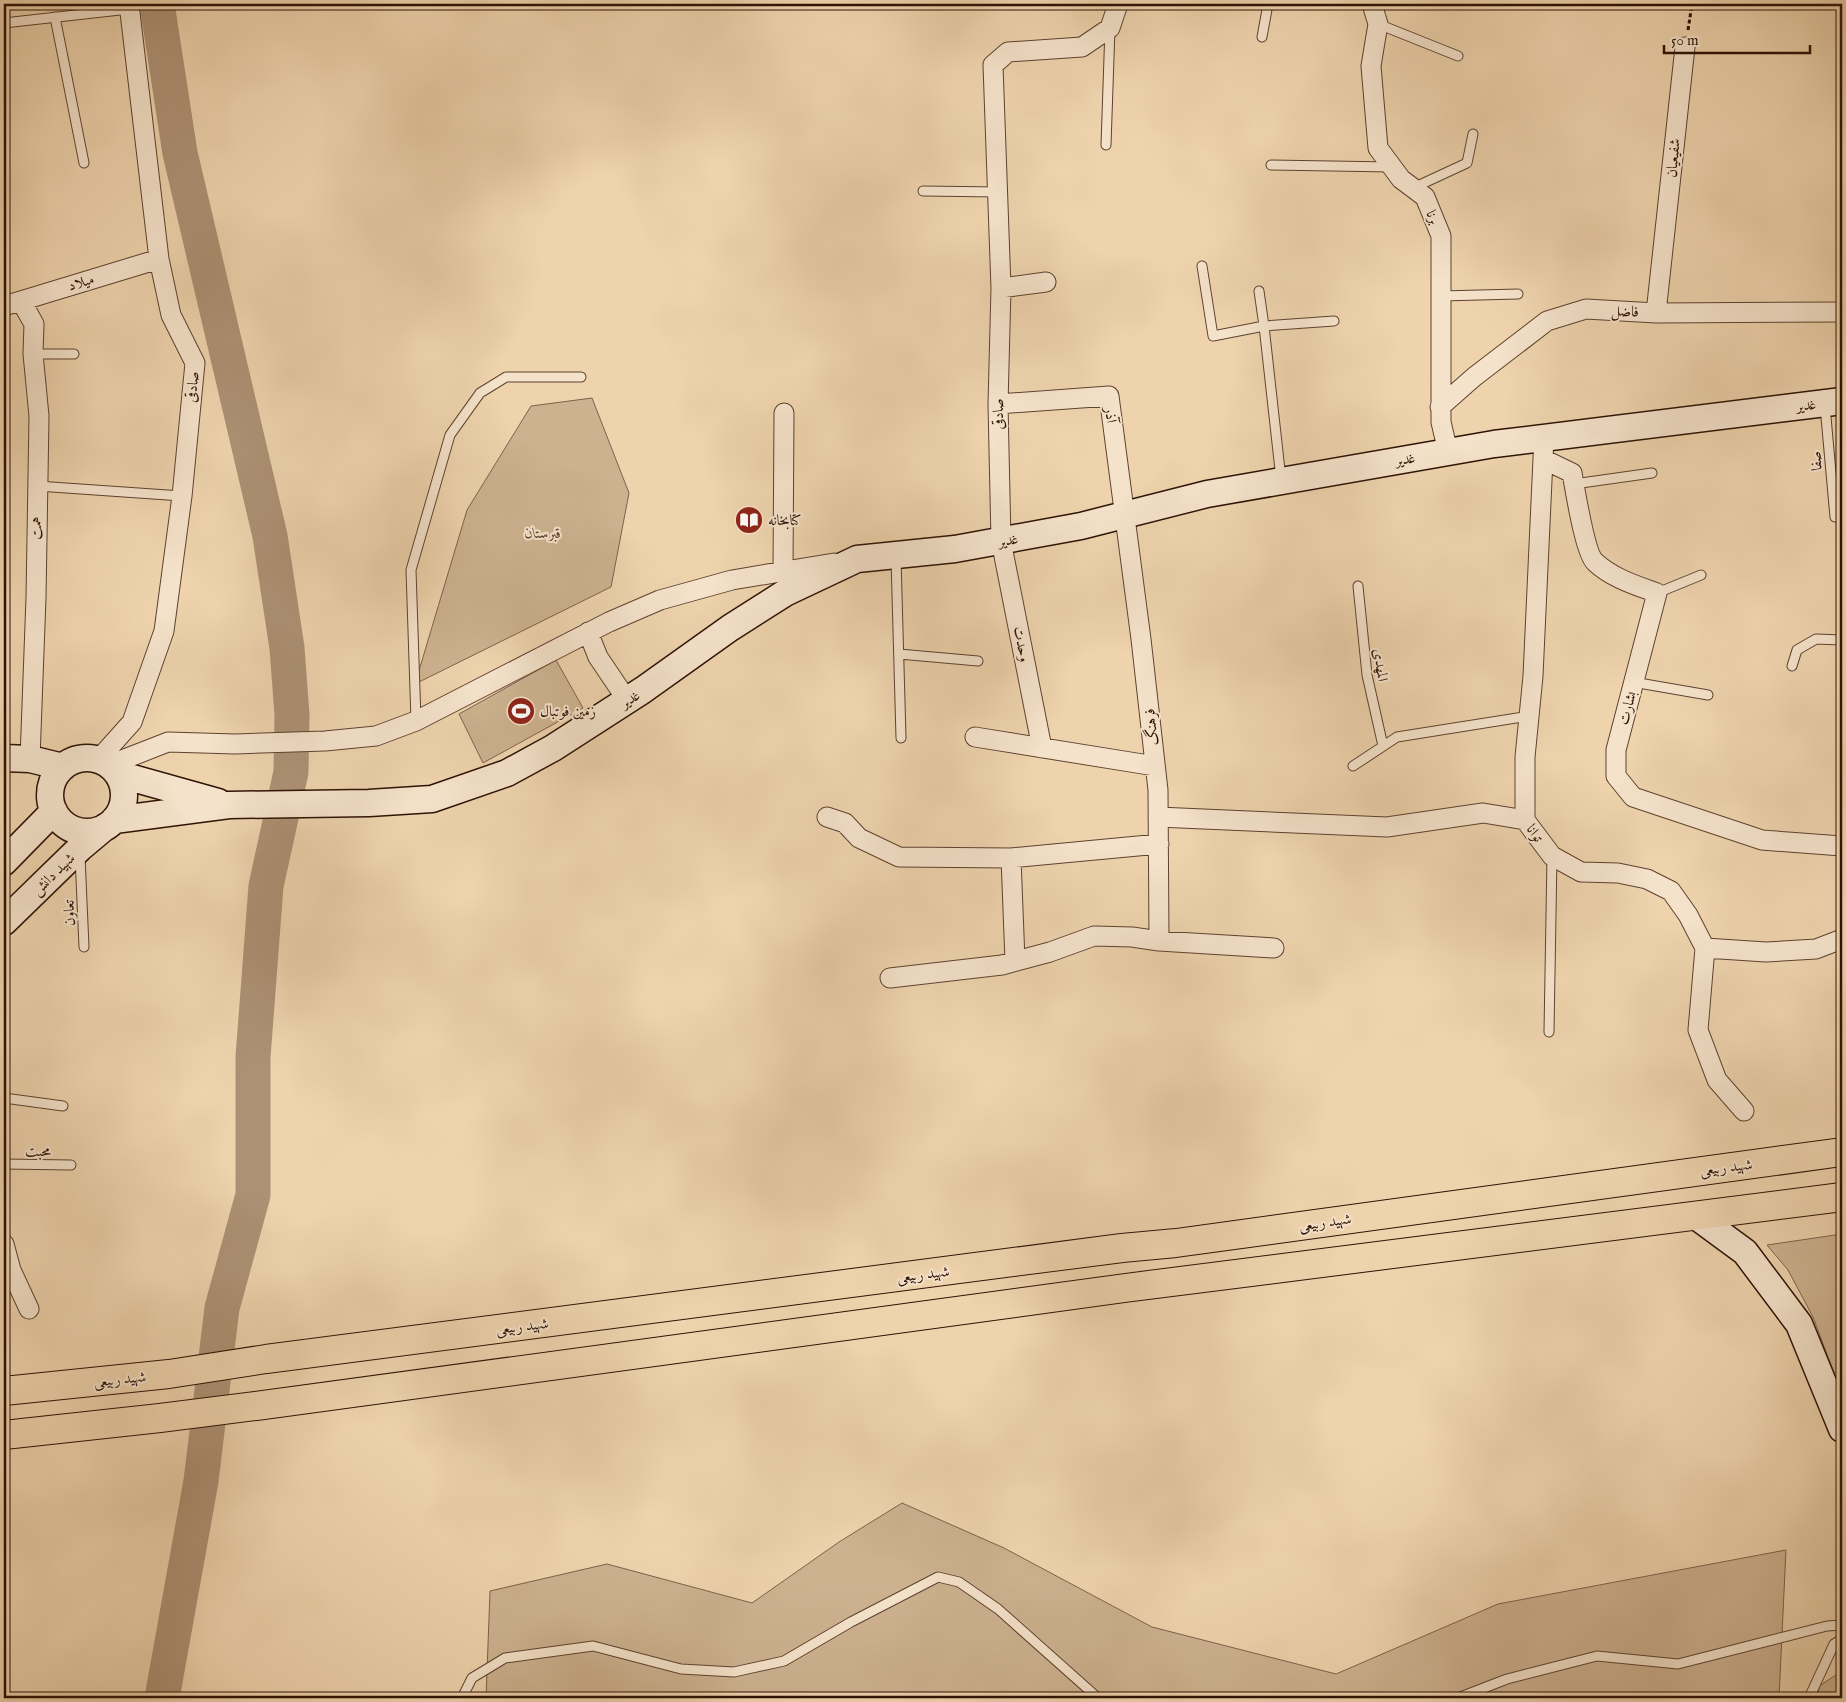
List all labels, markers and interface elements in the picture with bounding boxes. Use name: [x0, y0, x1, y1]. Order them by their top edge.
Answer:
scale bar: [1664, 22, 1810, 54]
text: 50 m: [1671, 31, 1699, 50]
street label: شفیعیان: [1662, 138, 1685, 178]
street label: برنا: [1421, 207, 1444, 227]
street label: میلاد: [66, 270, 97, 295]
street label: فاضل: [1610, 301, 1639, 323]
street label: صادقی: [181, 370, 204, 404]
street label: غدیر: [1793, 395, 1817, 416]
street label: صادقی: [989, 398, 1008, 430]
street label: آذر: [1100, 404, 1121, 426]
street label: غدیر: [1392, 448, 1417, 471]
street label: صفا: [1806, 450, 1827, 472]
library icon: کتابخانه: [734, 505, 764, 535]
place label: کتابخانه: [768, 511, 802, 530]
street label: همت: [27, 516, 46, 540]
park label: قبرستان: [525, 524, 561, 543]
street label: غدیر: [995, 529, 1020, 552]
street label: وحدت: [1009, 625, 1034, 664]
street label: المهدی: [1369, 647, 1392, 683]
street label: غدیر: [615, 686, 644, 714]
street label: بشارت: [1614, 689, 1641, 727]
sports icon: زمین فوتبال: [506, 696, 536, 726]
place label: زمین فوتبال: [540, 702, 596, 721]
street label: فرهنگ: [1139, 708, 1163, 746]
street label: توانا: [1522, 821, 1548, 846]
street label: شهید دانش: [27, 849, 79, 900]
street label: تعاون: [60, 899, 79, 926]
street label: محبت: [25, 1142, 51, 1161]
street label: شهید ربیعی: [1699, 1155, 1754, 1181]
street label: شهید ربیعی: [1298, 1209, 1353, 1237]
street label: شهید ربیعی: [896, 1262, 951, 1288]
street label: شهید ربیعی: [495, 1314, 550, 1340]
street label: شهید ربیعی: [93, 1367, 147, 1393]

